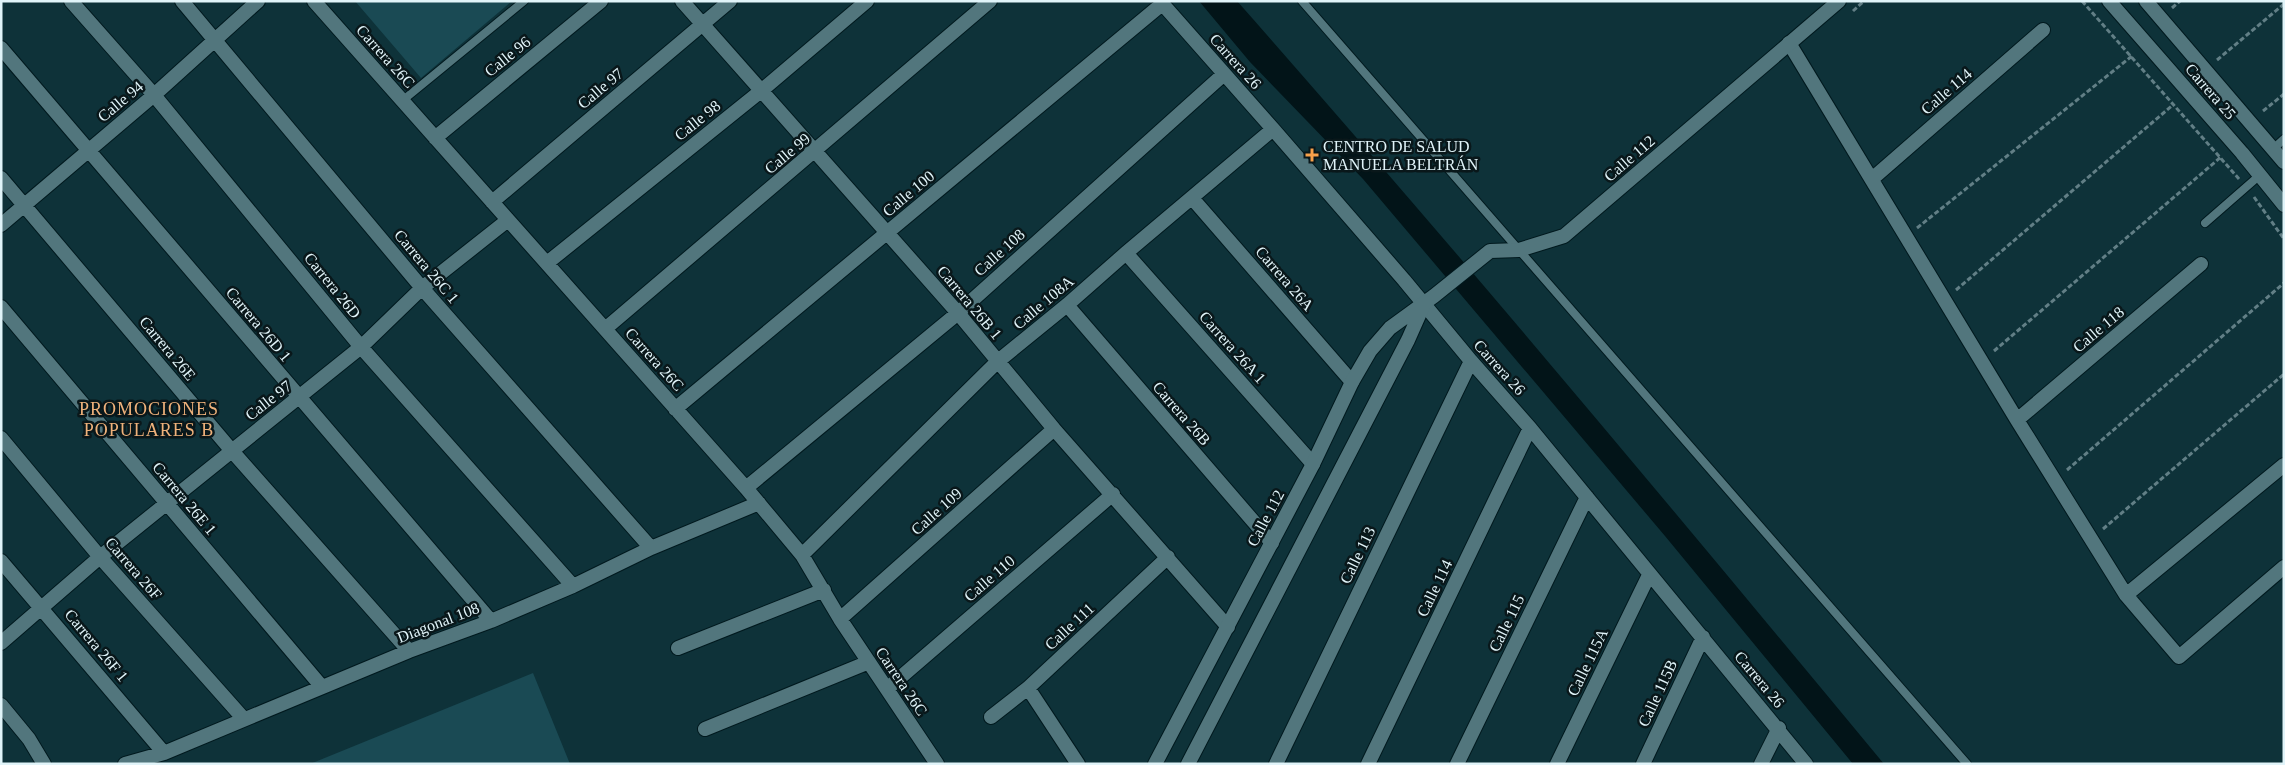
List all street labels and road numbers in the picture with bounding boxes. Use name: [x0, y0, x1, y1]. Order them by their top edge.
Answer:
street label: Carrera 26C: [353, 21, 418, 91]
street label: Carrera 26: [1207, 30, 1265, 92]
street label: Calle 96: [481, 33, 534, 80]
street label: Carrera 25: [2182, 60, 2239, 123]
street label: Calle 97: [574, 65, 626, 112]
street label: Calle 114: [1918, 65, 1975, 118]
street label: Calle 94: [94, 78, 146, 125]
street label: Calle 98: [671, 97, 724, 144]
street label: Calle 99: [761, 130, 813, 177]
street label: Calle 112: [1601, 132, 1658, 185]
street label: Calle 100: [879, 167, 937, 220]
street label: Calle 108: [971, 225, 1028, 279]
street label: Carrera 26C 1: [391, 226, 462, 307]
street label: Carrera 26A: [1252, 243, 1317, 314]
street label: Carrera 26D: [301, 249, 364, 322]
street label: Carrera 26B 1: [934, 262, 1005, 343]
street label: Calle 108A: [1010, 272, 1077, 332]
street label: Carrera 26D 1: [223, 284, 295, 365]
street label: Calle 118: [2069, 303, 2127, 356]
street label: Carrera 26A 1: [1196, 308, 1269, 387]
street label: Carrera 26E: [136, 313, 199, 384]
street label: Carrera 26C: [622, 324, 687, 394]
street label: Carrera 26: [1471, 336, 1529, 398]
street label: Calle 97: [242, 377, 295, 424]
street label: Carrera 26B: [1149, 378, 1214, 449]
street label: Carrera 26E 1: [149, 458, 220, 538]
street label: Calle 109: [908, 484, 965, 538]
street label: Calle 112: [1244, 487, 1287, 549]
street label: Calle 113: [1336, 524, 1378, 586]
street label: Carrera 26F: [102, 534, 165, 603]
street label: Calle 110: [961, 552, 1018, 605]
street label: Calle 114: [1413, 557, 1455, 619]
street label: Calle 115: [1485, 592, 1527, 654]
street label: Diagonal 108: [395, 599, 482, 647]
street label: Calle 111: [1041, 599, 1097, 653]
street label: Carrera 26F 1: [62, 606, 132, 685]
street label: Calle 115A: [1564, 625, 1611, 699]
street label: Carrera 26C: [873, 644, 931, 719]
street label: Carrera 26: [1731, 648, 1788, 711]
street label: Calle 115B: [1635, 657, 1680, 729]

